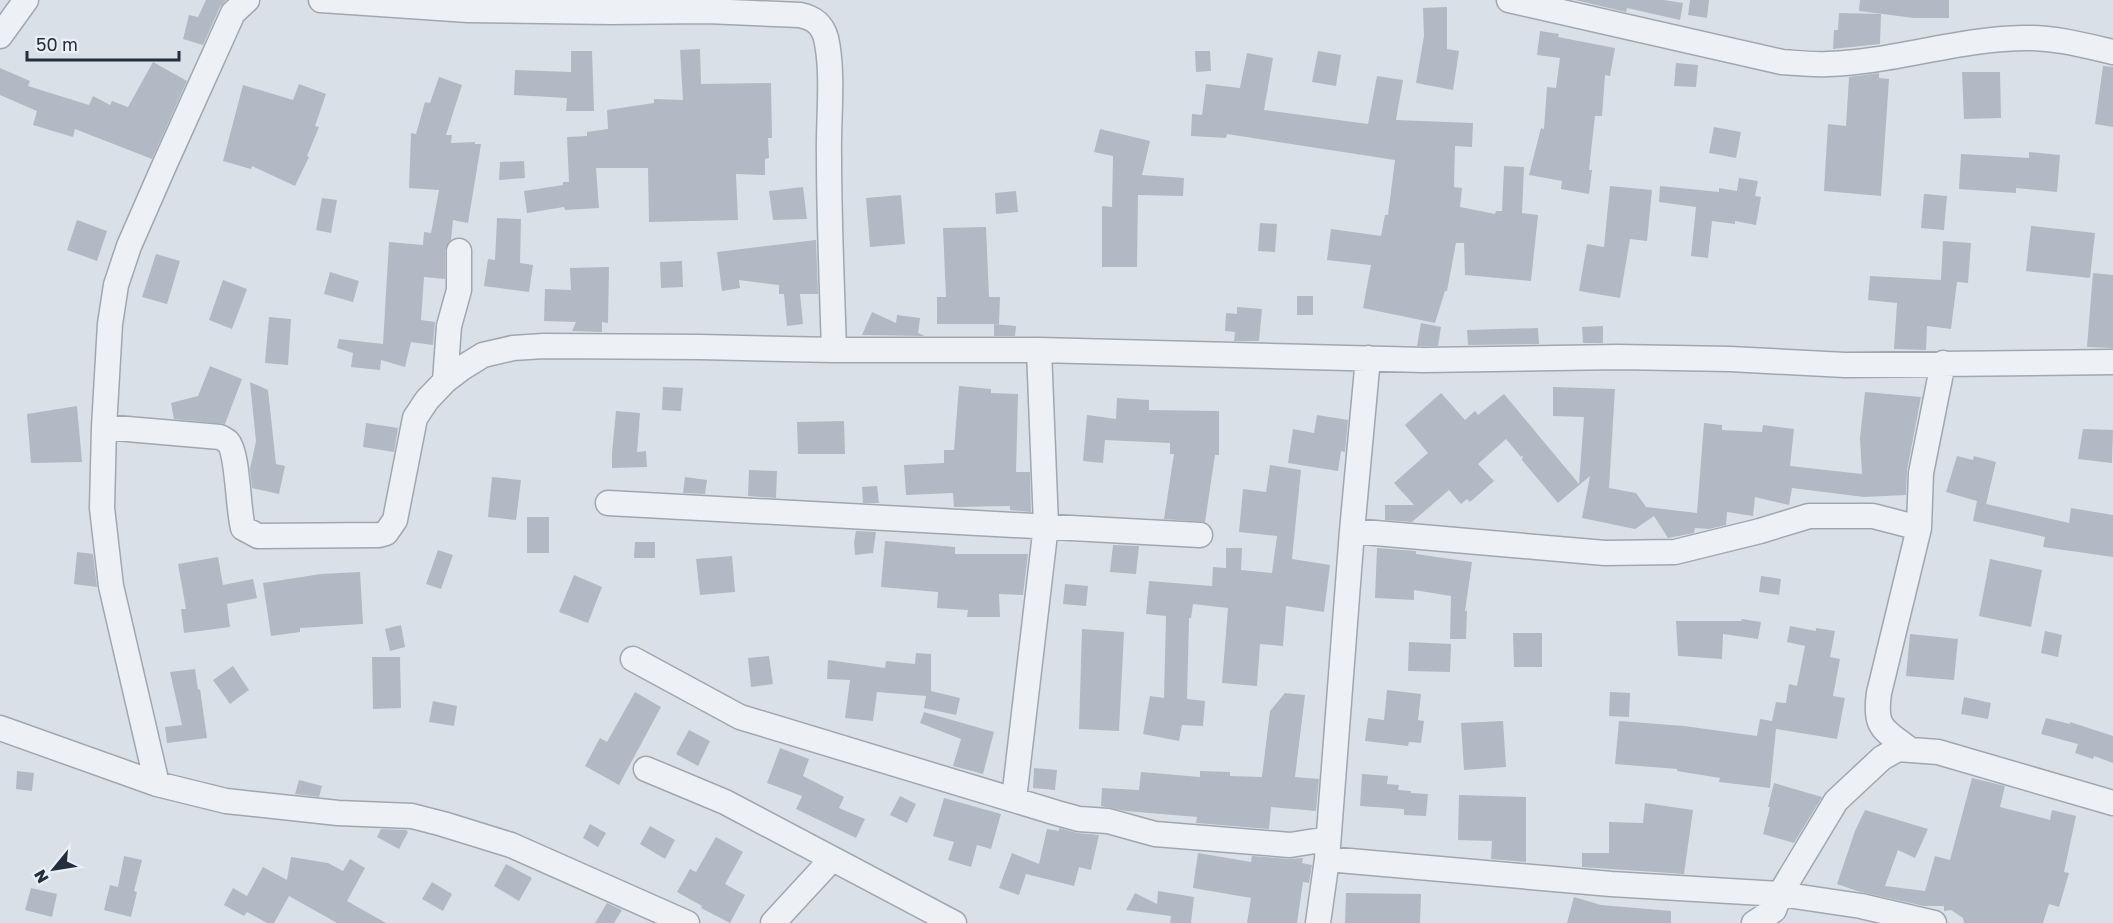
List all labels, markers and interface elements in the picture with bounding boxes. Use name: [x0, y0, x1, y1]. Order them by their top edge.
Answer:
scale bar: [27, 24, 178, 62]
text: 50 m: [36, 33, 78, 55]
north arrow: [24, 839, 84, 899]
text: N: [29, 866, 53, 887]

